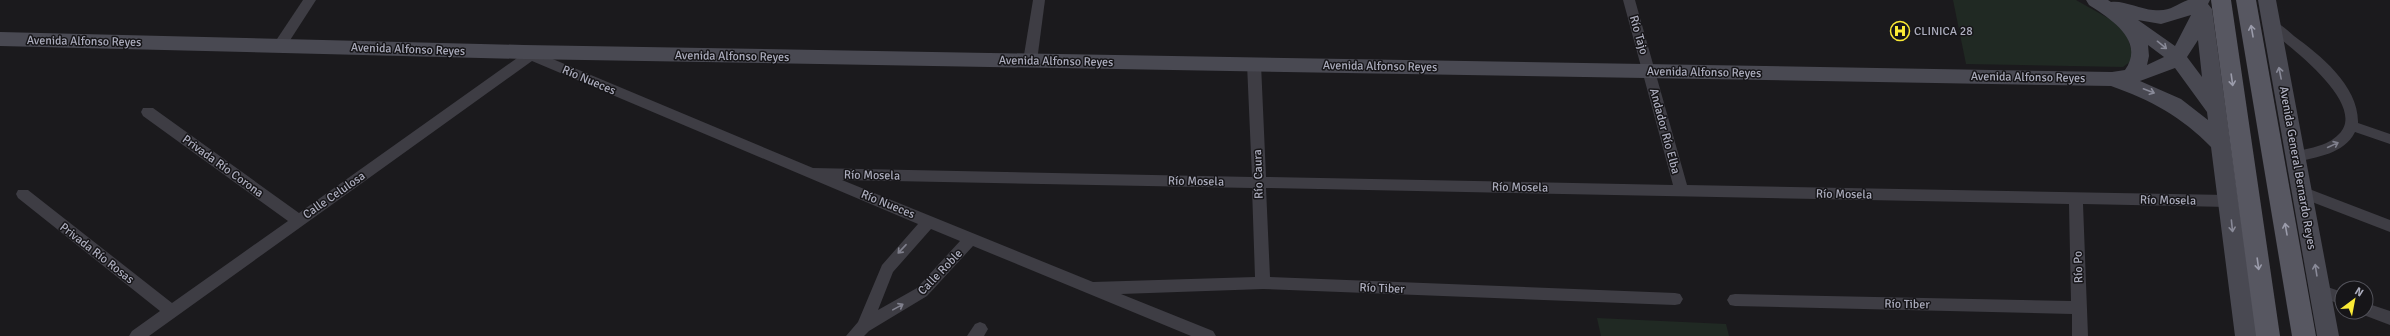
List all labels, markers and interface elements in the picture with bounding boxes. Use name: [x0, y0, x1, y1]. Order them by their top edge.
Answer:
street label: Río Tajo: [1626, 14, 1651, 56]
hospital icon: CLINICA 28: [1889, 20, 1911, 42]
place label: CLINICA 28: [1914, 24, 1973, 39]
one-way arrow: [2248, 25, 2256, 38]
street label: Avenida Alfonso Reyes: [27, 33, 141, 50]
street label: Avenida Alfonso Reyes: [351, 40, 465, 59]
one-way arrow: [2157, 41, 2167, 50]
street label: Avenida Alfonso Reyes: [675, 48, 789, 65]
street label: Avenida Alfonso Reyes: [999, 53, 1113, 70]
street label: Avenida Alfonso Reyes: [1323, 58, 1437, 75]
street label: Río Nueces: [560, 62, 618, 98]
street label: Avenida Alfonso Reyes: [1647, 64, 1761, 81]
one-way arrow: [2276, 67, 2284, 80]
street label: Avenida Alfonso Reyes: [1971, 69, 2085, 86]
one-way arrow: [2228, 73, 2236, 86]
street label: Avenida General Bernardo Reyes: [2276, 85, 2319, 251]
street label: Andador Río Elba: [1646, 87, 1683, 176]
one-way arrow: [2142, 88, 2154, 96]
street label: Privada Río Corona: [179, 132, 266, 201]
one-way arrow: [2327, 141, 2339, 148]
street label: Río Caura: [1250, 149, 1267, 199]
street label: Calle Celulosa: [300, 168, 368, 222]
street label: Río Mosela: [844, 168, 900, 183]
street label: Río Mosela: [1168, 174, 1224, 189]
street label: Río Mosela: [1492, 180, 1548, 195]
street label: Río Nueces: [859, 187, 917, 222]
street label: Río Mosela: [1816, 187, 1872, 202]
street label: Río Mosela: [2140, 193, 2196, 208]
street label: Privada Río Rosas: [57, 220, 137, 287]
one-way arrow: [2228, 220, 2236, 233]
one-way arrow: [2282, 222, 2290, 235]
one-way arrow: [898, 244, 907, 254]
street label: Calle Roble: [915, 246, 966, 298]
street label: Río Po: [2070, 251, 2087, 283]
one-way arrow: [2254, 257, 2261, 270]
one-way arrow: [2312, 264, 2320, 277]
street label: Río Tiber: [1359, 280, 1405, 297]
north arrow: [2334, 280, 2374, 320]
text: N: [2352, 284, 2366, 299]
street label: Río Tiber: [1884, 297, 1930, 312]
one-way arrow: [892, 303, 904, 311]

